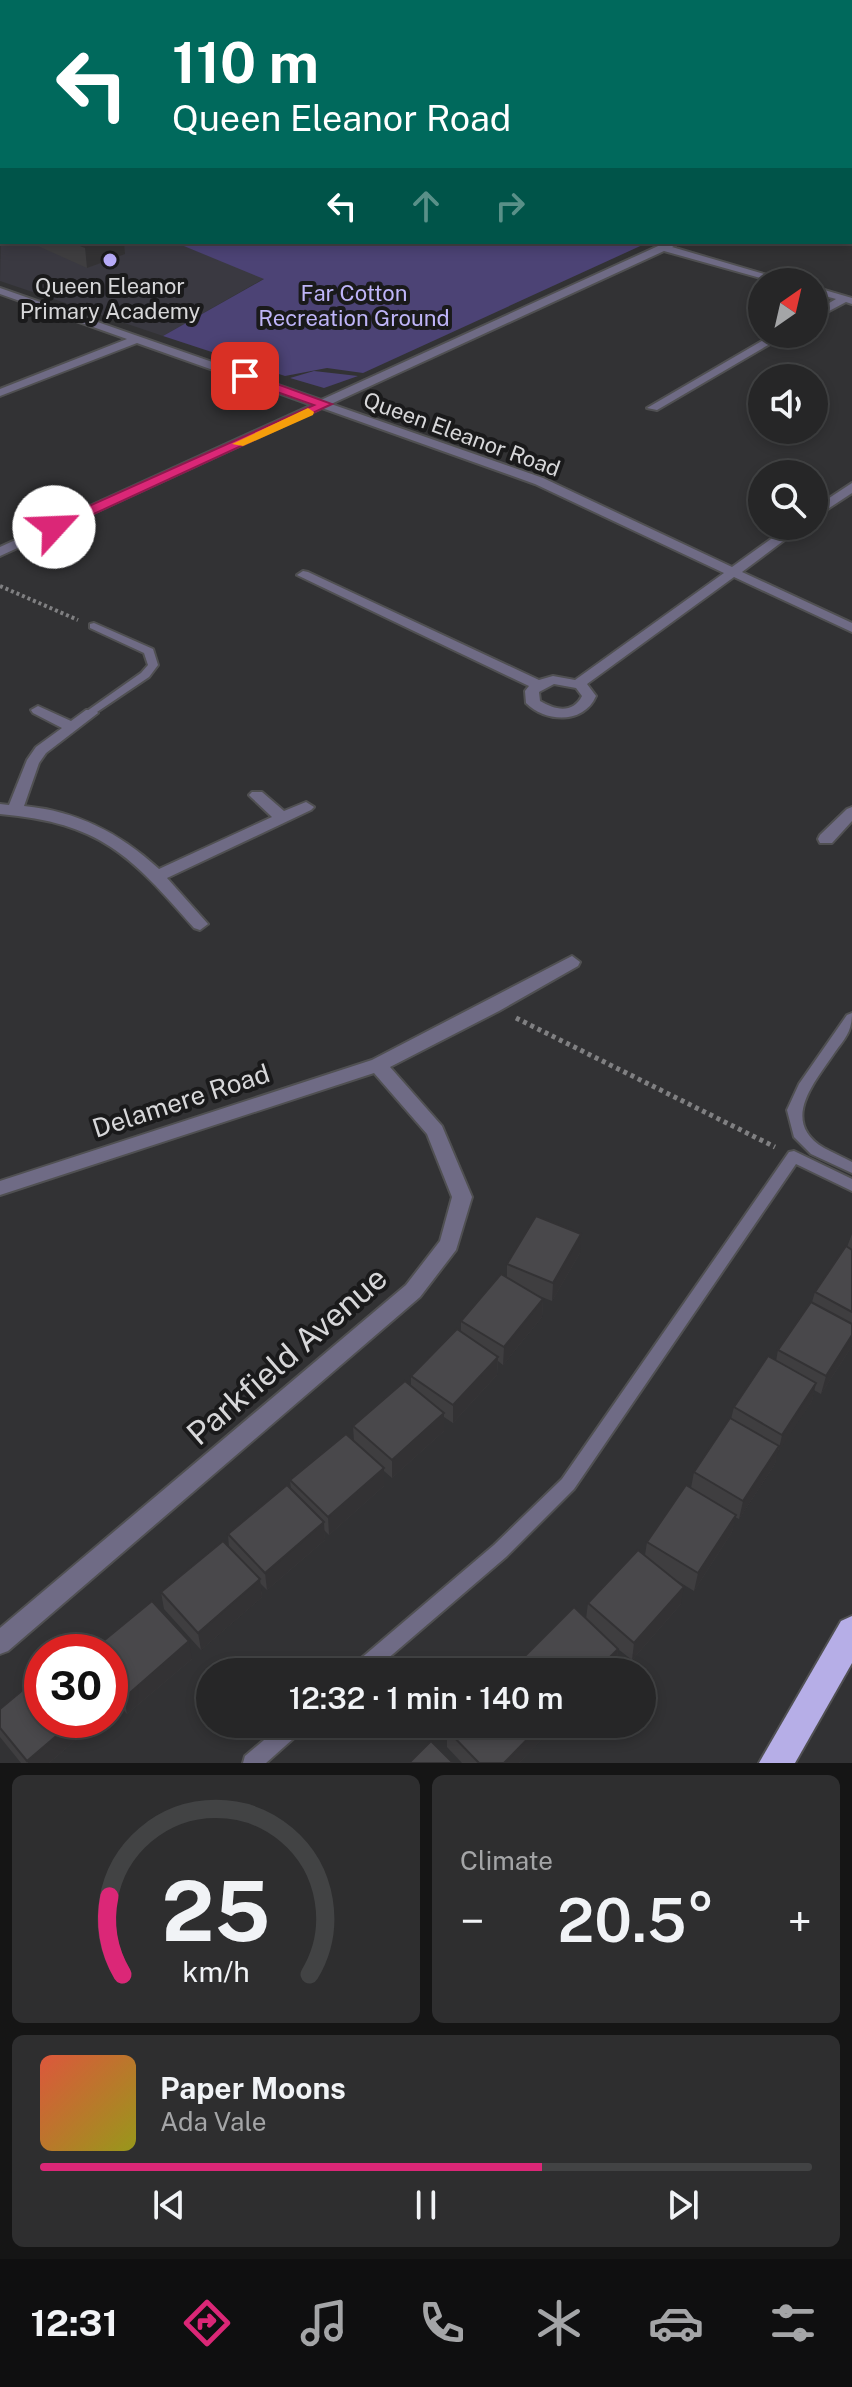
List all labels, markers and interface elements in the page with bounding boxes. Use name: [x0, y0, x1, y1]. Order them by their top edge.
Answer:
text: 110 m: [172, 30, 319, 96]
icon: left: [40, 32, 144, 136]
text: Queen Eleanor Road: [172, 97, 511, 139]
icon: left: [320, 184, 364, 228]
icon: ahead: [404, 184, 448, 228]
icon: right: [488, 184, 532, 228]
marker: Queen Eleanor Primary Academy: [101, 251, 119, 269]
north arrow: [748, 268, 828, 348]
map controls: [748, 268, 828, 540]
place label: Queen Eleanor Primary Academy: [20, 273, 201, 324]
park label: Far Cotton Recreation Ground: [258, 280, 450, 331]
pin: [211, 342, 279, 410]
icon: arrive: [223, 354, 267, 398]
button: sound: [748, 364, 828, 444]
street label: Queen Eleanor Road: [360, 386, 564, 482]
button: search: [748, 460, 828, 540]
position arrow: [12, 485, 96, 569]
street label: Delamere Road: [88, 1057, 273, 1144]
street label: Parkfield Avenue: [179, 1259, 394, 1452]
speed limit sign: 30: [24, 1634, 128, 1738]
text: 12:32 · 1 min · 140 m: [289, 1680, 563, 1716]
text: Climate: [460, 1845, 553, 1876]
text: 25: [162, 1862, 270, 1960]
text: 20.5°: [557, 1885, 715, 1956]
text: −: [460, 1895, 484, 1947]
text: +: [788, 1895, 812, 1947]
text: km/h: [182, 1955, 250, 1988]
text: Paper Moons: [160, 2070, 346, 2106]
text: Ada Vale: [160, 2106, 266, 2137]
icon: previous: [147, 2183, 191, 2227]
icon: pause: [404, 2183, 448, 2227]
icon: next: [661, 2183, 705, 2227]
icon: directions: [179, 2295, 235, 2351]
icon: music: [296, 2295, 352, 2351]
icon: phone: [414, 2295, 470, 2351]
icon: climate: [531, 2295, 587, 2351]
icon: car: [648, 2295, 704, 2351]
icon: filters: [765, 2295, 821, 2351]
text: 12:31: [31, 2302, 118, 2344]

